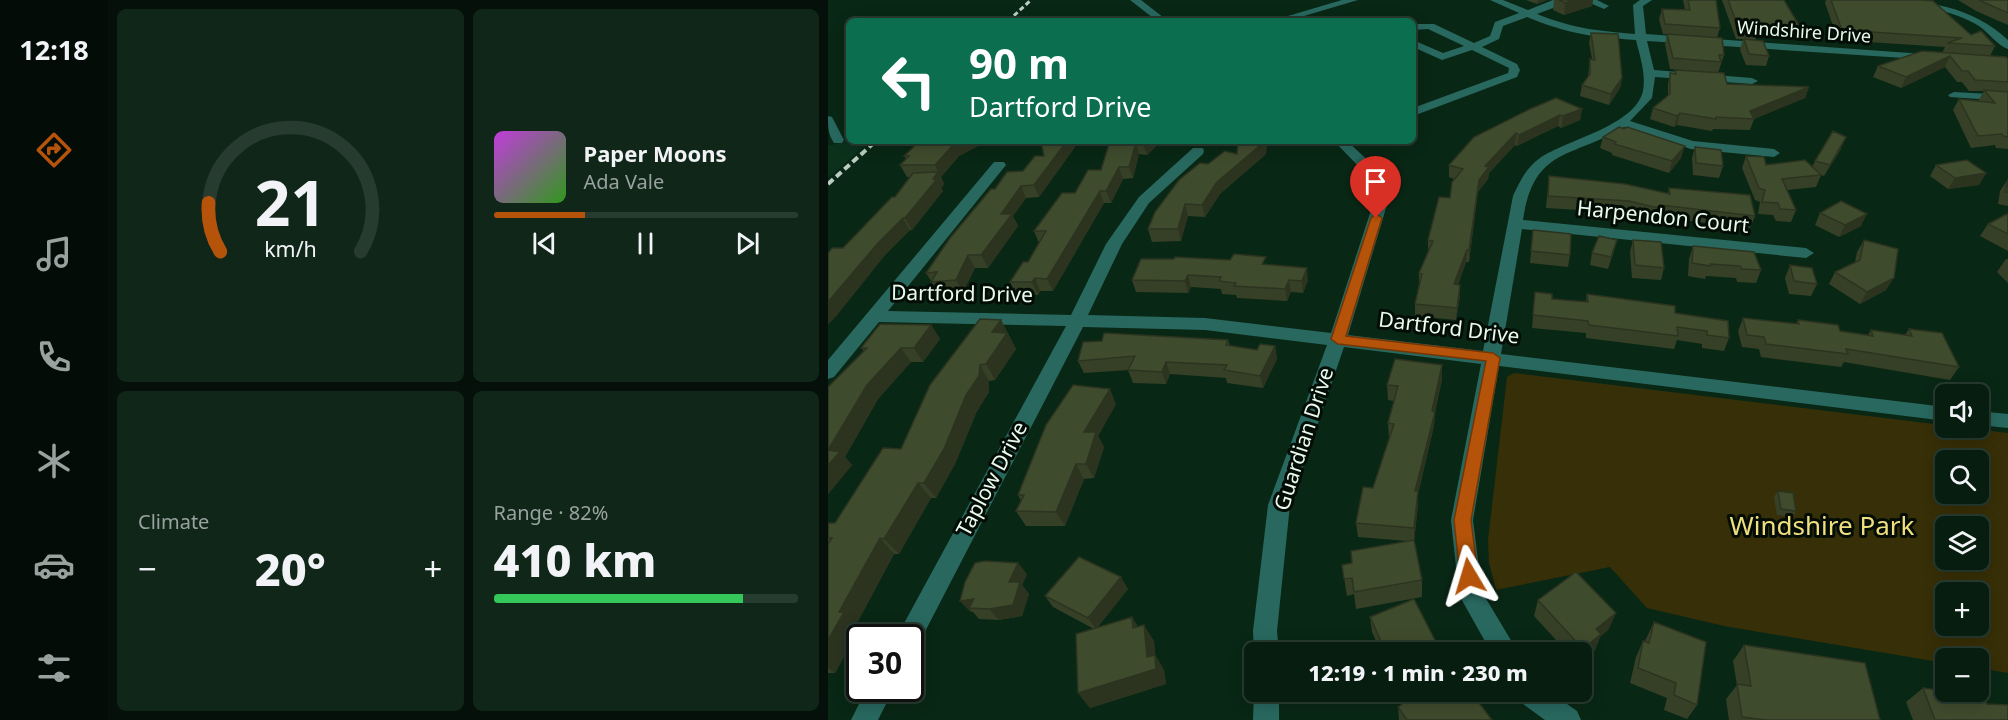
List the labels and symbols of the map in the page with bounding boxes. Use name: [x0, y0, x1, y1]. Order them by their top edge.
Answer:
street label: Windshire Drive: [1736, 14, 1872, 48]
pin: [1350, 156, 1401, 218]
street label: Harpendon Court: [1576, 193, 1751, 239]
street label: Dartford Drive: [891, 278, 1033, 308]
street label: Dartford Drive: [1377, 304, 1521, 350]
street label: Guardian Drive: [1267, 364, 1339, 514]
street label: Taplow Drive: [949, 416, 1033, 541]
park label: Windshire Park: [1730, 507, 1914, 543]
position arrow: [1437, 544, 1501, 608]
speed limit sign: 30: [846, 624, 924, 702]

